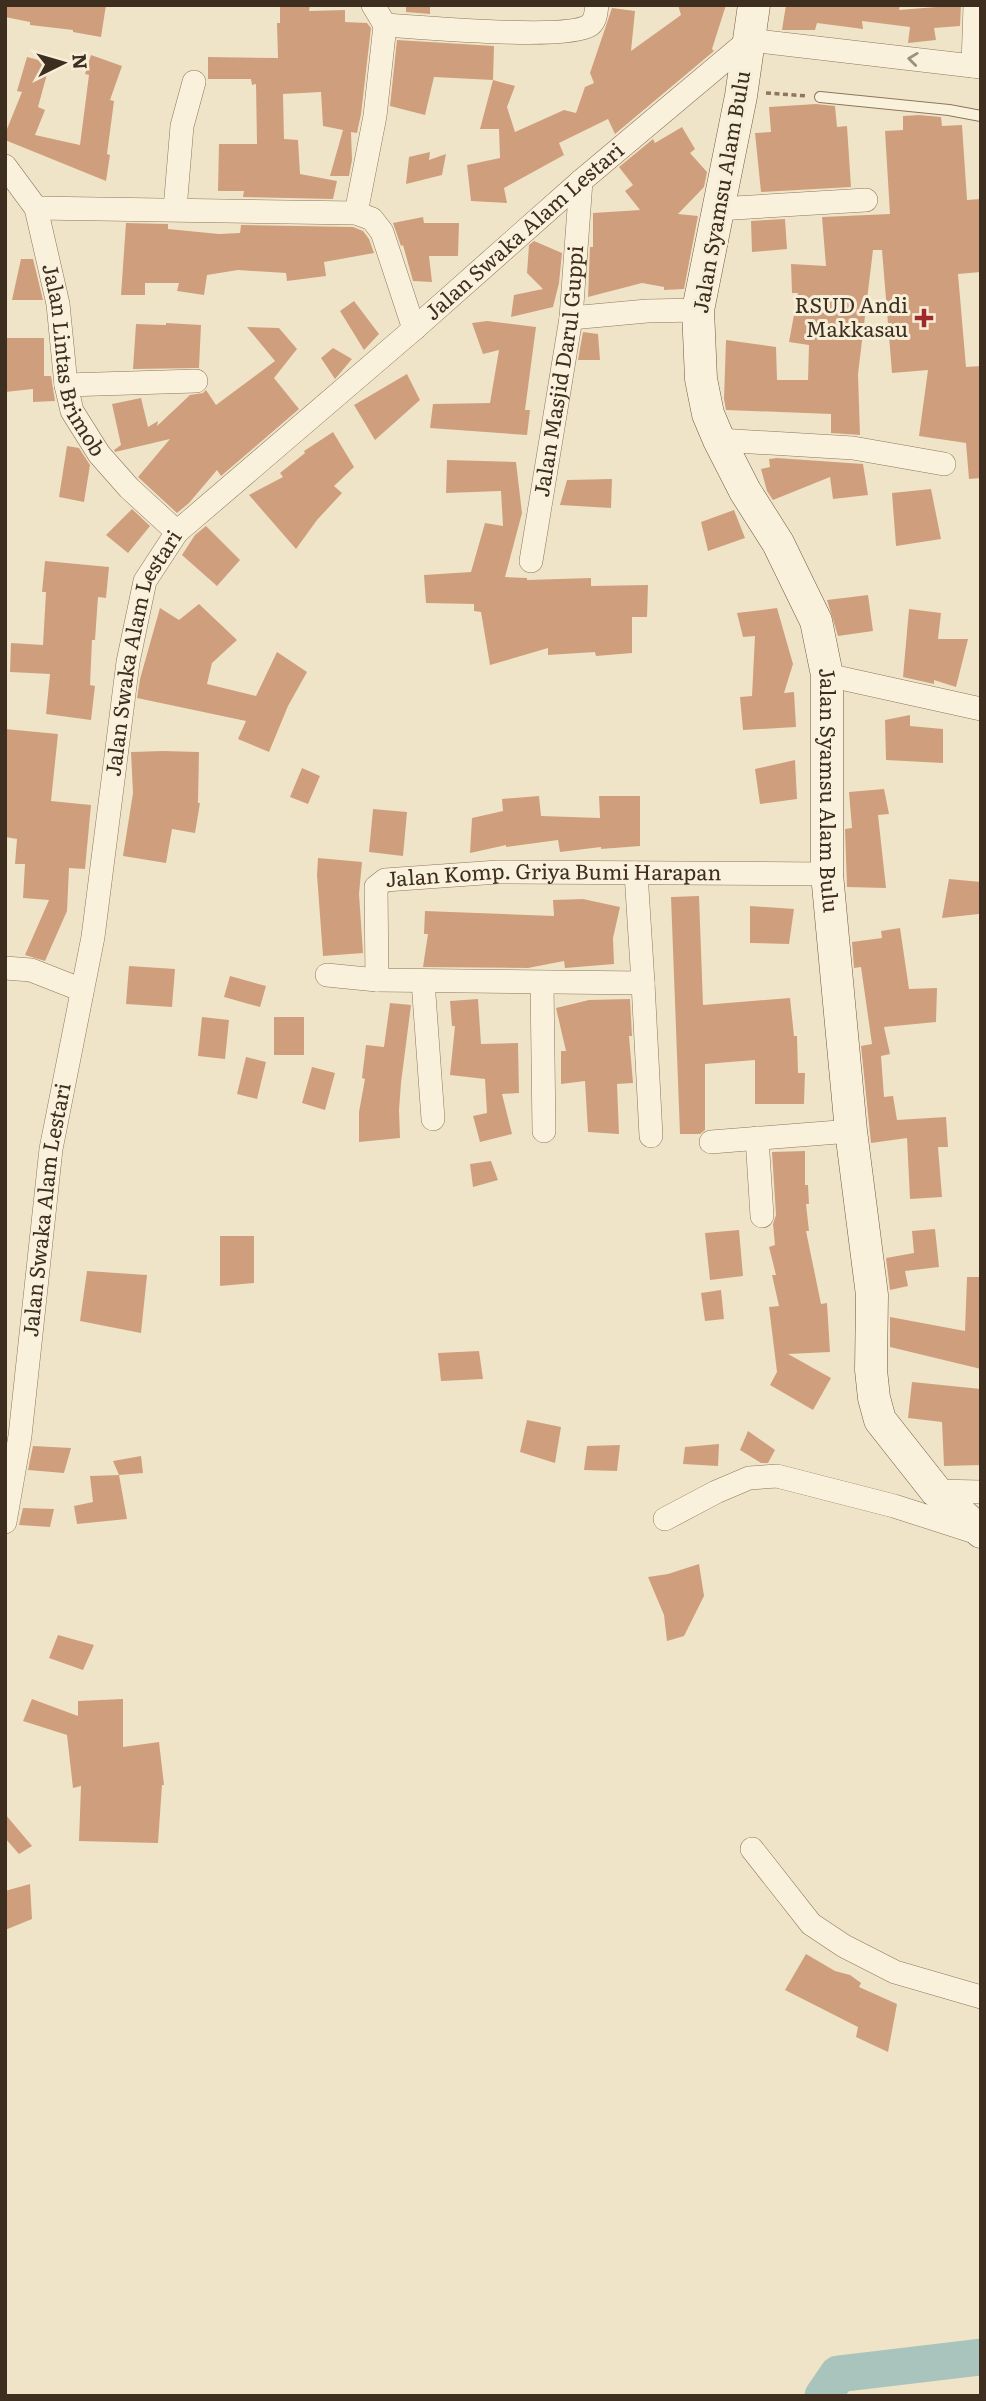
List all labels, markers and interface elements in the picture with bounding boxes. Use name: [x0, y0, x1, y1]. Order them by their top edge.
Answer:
north arrow: [28, 28, 98, 98]
one-way arrow: [907, 51, 919, 66]
text: N: [66, 52, 96, 71]
street label: Jalan Syamsu Alam Bulu: [683, 68, 756, 315]
street label: Jalan Swaka Alam Lestari: [417, 134, 629, 326]
street label: Jalan Masjid Darul Guppi: [524, 244, 589, 499]
street label: Jalan Lintas Brimob: [36, 260, 115, 462]
place label: RSUD Andi Makkasau: [795, 288, 908, 343]
marker: RSUD Andi Makkasau: [914, 308, 934, 328]
street label: Jalan Swaka Alam Lestari: [96, 523, 188, 778]
street label: Jalan Syamsu Alam Bulu: [813, 664, 849, 914]
street label: Jalan Komp. Griya Bumi Harapan: [384, 854, 722, 893]
street label: Jalan Swaka Alam Lestari: [13, 1080, 77, 1338]

